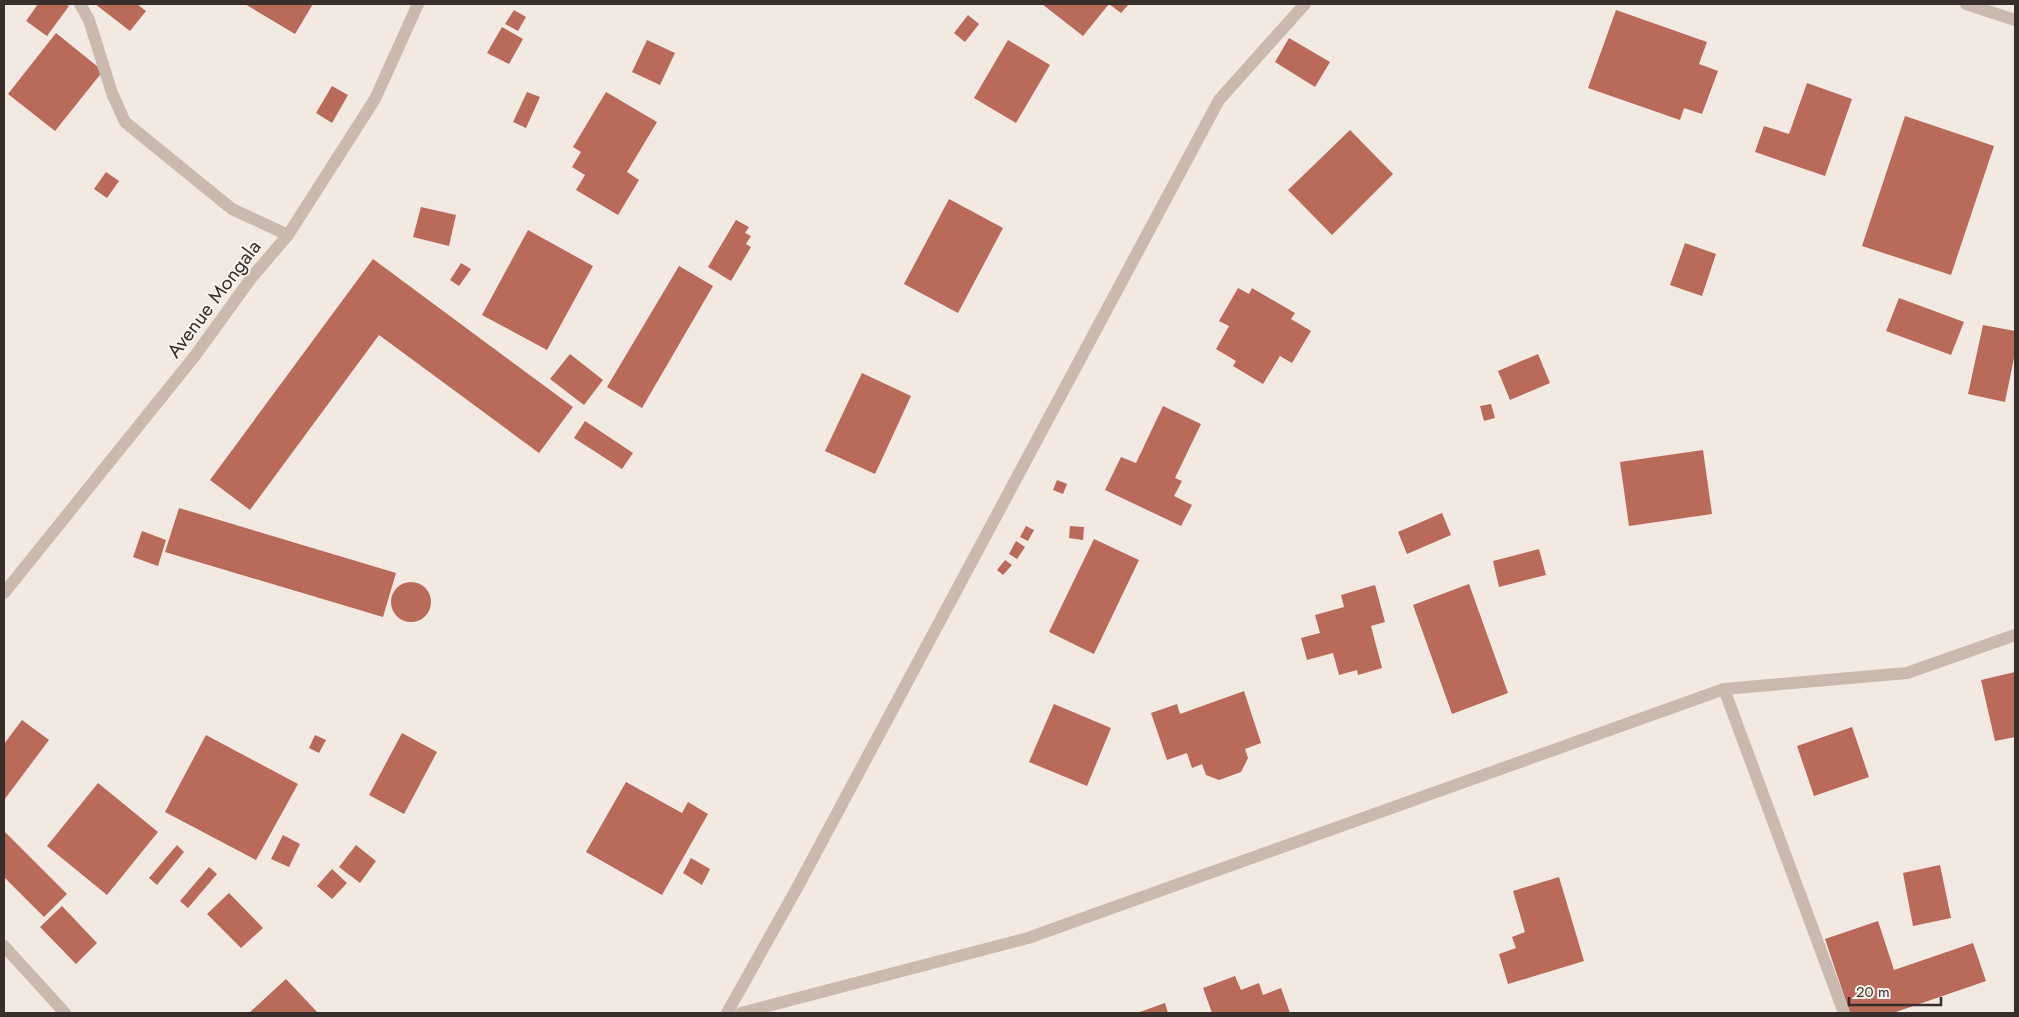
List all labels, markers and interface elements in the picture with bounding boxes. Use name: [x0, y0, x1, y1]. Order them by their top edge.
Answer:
street label: Avenue Mongala: [160, 234, 268, 364]
scale bar: [1849, 974, 1942, 1006]
text: 20 m: [1856, 981, 1890, 1003]

